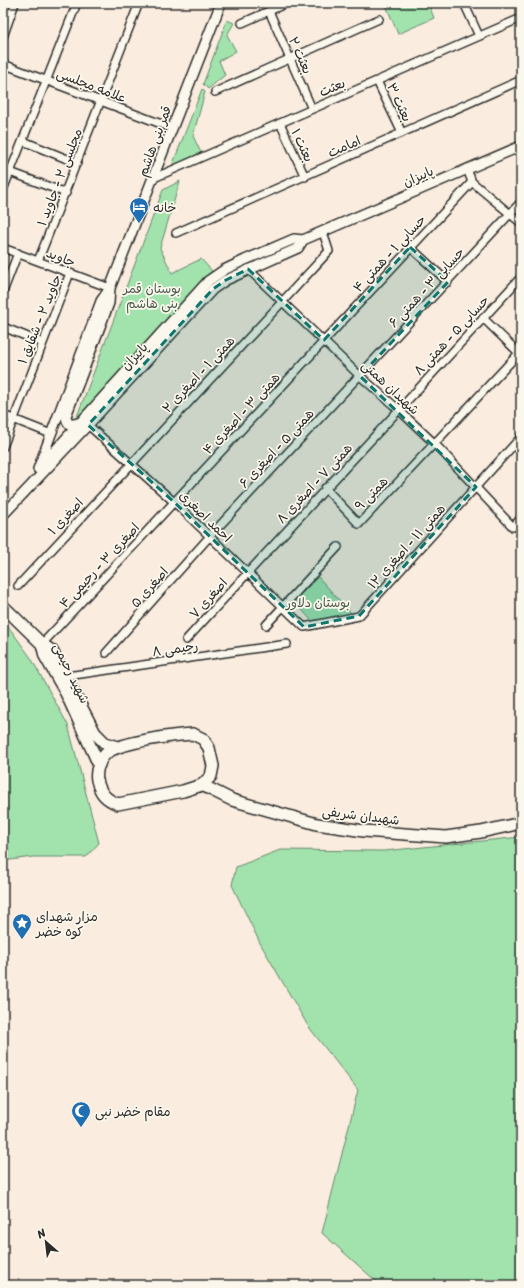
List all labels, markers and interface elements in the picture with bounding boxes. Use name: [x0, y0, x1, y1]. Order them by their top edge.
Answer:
street label: بعثت ۲: [282, 33, 319, 78]
street label: علامه مجلسی: [53, 62, 130, 109]
street label: بعثت: [315, 72, 349, 103]
street label: بعثت ۳: [380, 79, 419, 126]
street label: قمر بنی هاشم: [131, 102, 178, 180]
street label: بعثت ۱: [285, 124, 320, 166]
street label: مجلسی ۲ - جاوید ۱: [30, 125, 89, 229]
street label: امامت: [324, 129, 365, 164]
street label: پاییزان: [399, 159, 438, 193]
hotel icon: خانه: [128, 196, 150, 224]
place label: خانه: [153, 196, 177, 219]
street label: حسابی ۱ - همتی ۴: [347, 209, 432, 298]
street label: جاوید: [43, 241, 79, 274]
street label: حسابی ۳ - همتی ۶: [383, 241, 470, 333]
street label: جاوید ۲ - شقایق ۱: [11, 271, 68, 368]
park label: بوستان قمر بنی هاشم: [122, 277, 181, 315]
street label: حسابی ۵ - همتی ۸: [408, 290, 495, 381]
street label: همتی ۱ - اصغری ۲: [156, 330, 241, 418]
street label: پاییزان: [115, 337, 154, 376]
street label: شهیدان همتی: [356, 354, 425, 421]
street label: همتی ۳ - اصغری ۴: [197, 367, 286, 460]
street label: همتی ۵ - اصغری ۶: [233, 403, 320, 494]
street label: همتی ۷ - اصغری ۸: [271, 438, 358, 529]
street label: همتی ۹: [349, 471, 394, 516]
street label: احمد اصغری: [174, 485, 238, 548]
street label: اصغری ۱: [42, 492, 89, 540]
street label: همتی ۱۱ - اصغری ۱۲: [362, 498, 451, 594]
street label: اصغری ۳ - رحیمی ۴: [53, 517, 145, 614]
street label: اصغری ۵: [125, 562, 174, 613]
street label: اصغری ۷: [183, 572, 233, 624]
park label: بوستان دلاور: [285, 591, 350, 614]
street label: رحیمی ۸: [150, 634, 200, 663]
street label: شهید رحیمی: [47, 639, 96, 708]
street label: شهیدان شریفی: [321, 799, 401, 832]
place label: مزار شهدای کوه خضر: [35, 905, 98, 943]
place icon: مزار شهدای کوه خضر: [11, 912, 33, 940]
mosque icon: مقام خضر نبی: [70, 1100, 92, 1128]
place label: مقام خضر نبی: [95, 1100, 171, 1123]
north arrow: [26, 1222, 66, 1262]
text: N: [33, 1223, 50, 1244]

